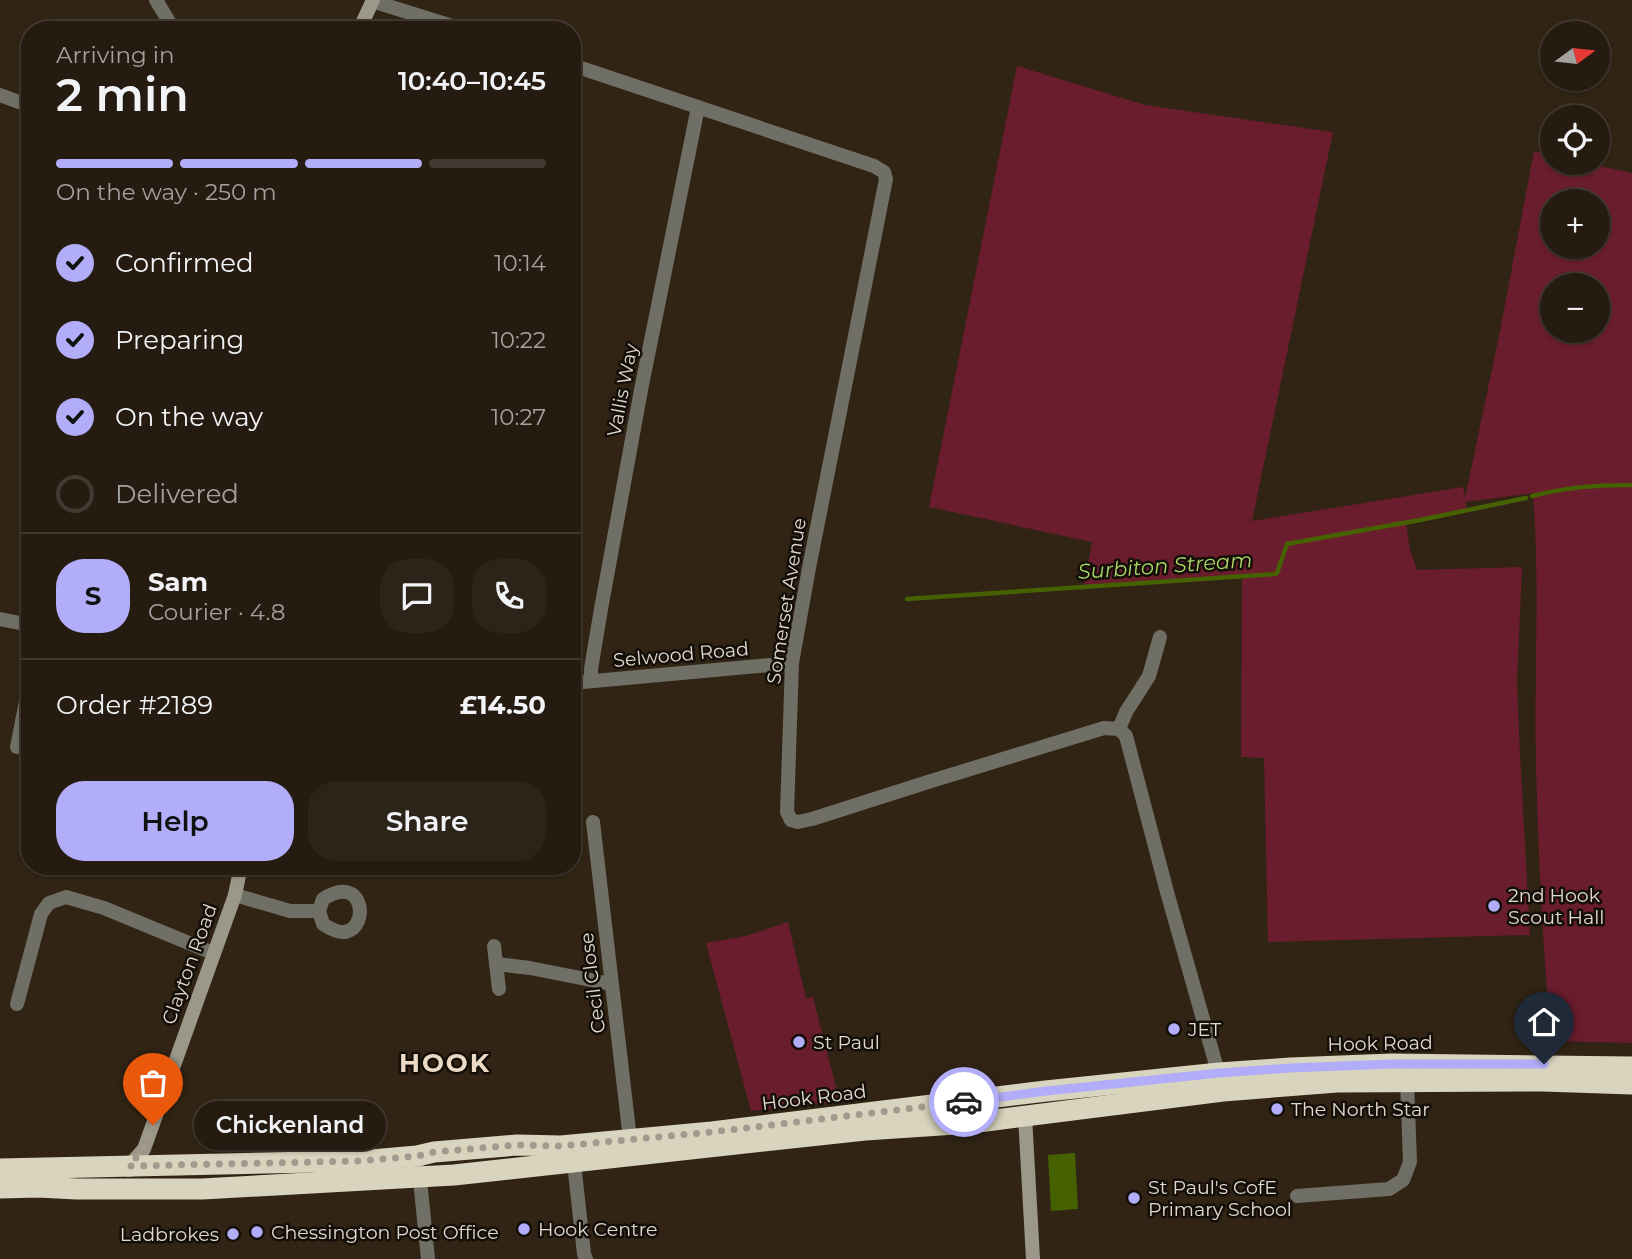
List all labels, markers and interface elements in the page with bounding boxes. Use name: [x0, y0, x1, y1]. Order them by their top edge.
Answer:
north arrow: [1540, 21, 1610, 91]
map controls: [1540, 21, 1610, 343]
text: Arriving in: [56, 41, 175, 69]
text: 10:40–10:45: [398, 65, 546, 97]
text: 2 min: [56, 66, 189, 123]
button: locate: [1540, 105, 1610, 175]
text: On the way · 250 m: [56, 178, 277, 206]
button: +: [1540, 189, 1610, 259]
icon: check: [56, 244, 94, 282]
text: Confirmed: [115, 247, 254, 279]
text: 10:14: [494, 249, 546, 277]
button: −: [1540, 273, 1610, 343]
icon: check: [56, 321, 94, 359]
text: Preparing: [115, 324, 244, 356]
text: 10:22: [491, 326, 546, 354]
street label: Vallis Way: [602, 341, 643, 439]
icon: check: [56, 398, 94, 436]
text: On the way: [115, 401, 263, 433]
text: 10:27: [491, 403, 546, 431]
text: Delivered: [115, 478, 239, 510]
street label: Somerset Avenue: [762, 516, 811, 686]
water label: Surbiton Stream: [1077, 547, 1253, 584]
button: chat: [380, 559, 454, 633]
button: phone: [472, 559, 546, 633]
text: Sam: [148, 566, 208, 598]
text: S: [85, 580, 101, 612]
text: Courier · 4.8: [148, 598, 285, 626]
street label: Selwood Road: [612, 637, 750, 672]
text: Order #2189: [56, 689, 213, 721]
text: £14.50: [460, 689, 546, 721]
button: Help: [56, 781, 294, 861]
button: Share: [308, 781, 546, 861]
place label: 2nd Hook Scout Hall: [1508, 884, 1604, 929]
marker: 2nd Hook Scout Hall: [1486, 898, 1502, 914]
street label: Clayton Road: [157, 901, 222, 1028]
street label: Cecil Close: [575, 931, 610, 1035]
pin: [1514, 992, 1574, 1064]
icon: home: [1525, 1003, 1563, 1041]
place label: JET: [1187, 1018, 1221, 1041]
marker: JET: [1166, 1021, 1182, 1037]
place label: St Paul: [813, 1031, 880, 1054]
street label: Hook Road: [1327, 1031, 1433, 1056]
marker: St Paul: [791, 1034, 807, 1050]
district label: HOOK: [399, 1047, 491, 1079]
pin: [123, 1053, 183, 1125]
icon: bag: [134, 1064, 172, 1102]
courier: [929, 1067, 999, 1137]
street label: Hook Road: [760, 1080, 868, 1115]
icon: car: [945, 1083, 983, 1121]
place label: The North Star: [1291, 1098, 1430, 1121]
callout: Chickenland: [195, 1100, 388, 1150]
marker: The North Star: [1269, 1101, 1285, 1117]
text: Chickenland: [216, 1111, 364, 1139]
place label: St Paul's CofE Primary School: [1148, 1176, 1292, 1221]
marker: St Paul's CofE Primary School: [1126, 1190, 1142, 1206]
place label: Hook Centre: [538, 1218, 658, 1241]
place label: Chessington Post Office: [271, 1221, 499, 1244]
marker: Hook Centre: [516, 1221, 532, 1237]
place label: Ladbrokes: [120, 1223, 219, 1246]
marker: Chessington Post Office: [249, 1224, 265, 1240]
marker: Ladbrokes: [225, 1226, 241, 1242]

